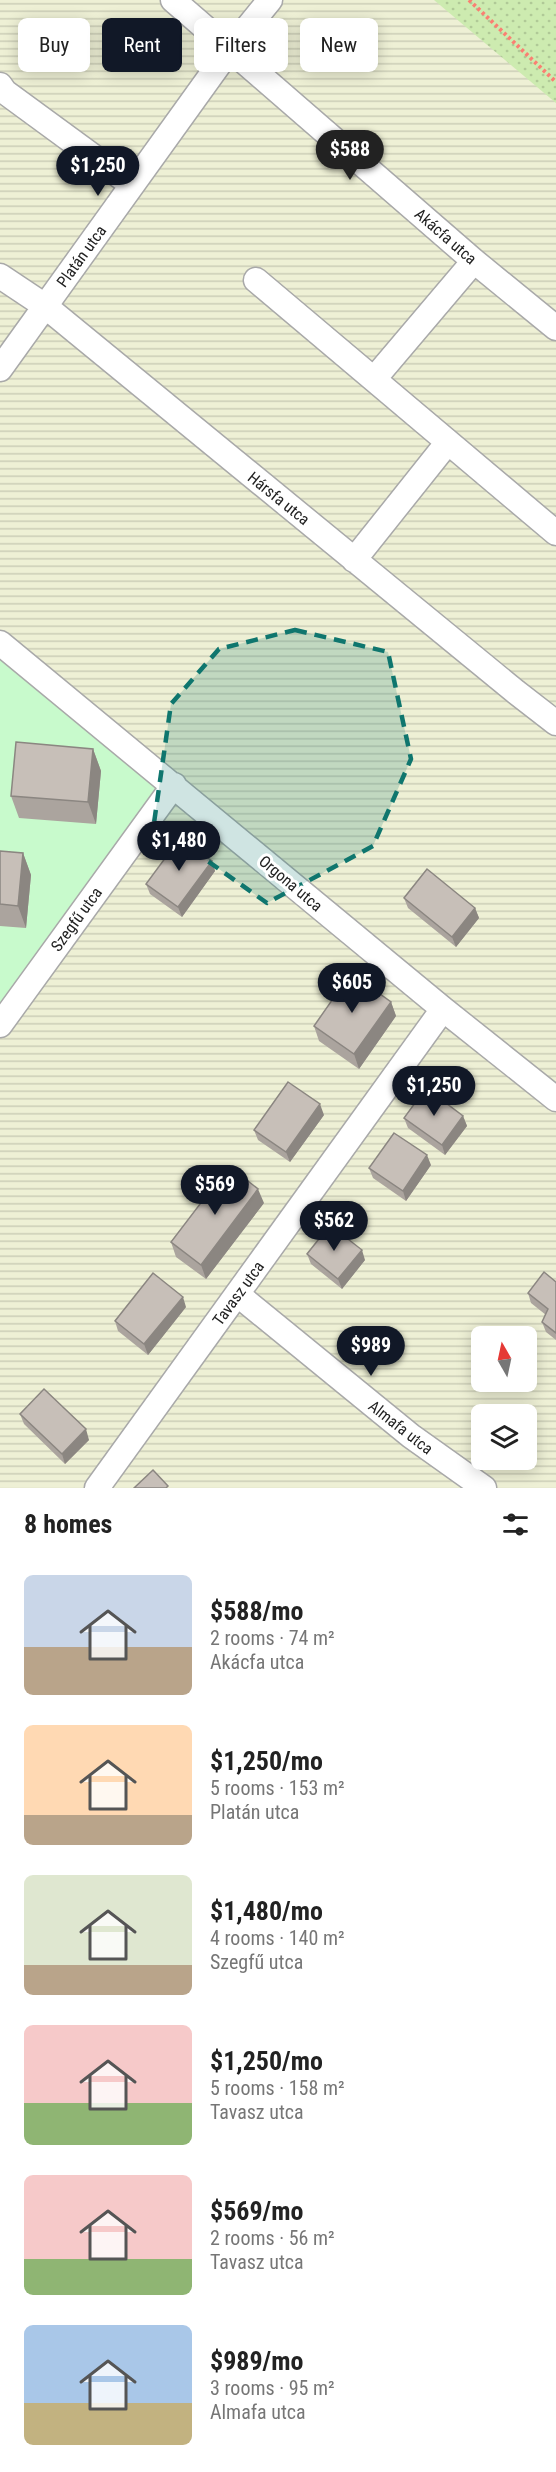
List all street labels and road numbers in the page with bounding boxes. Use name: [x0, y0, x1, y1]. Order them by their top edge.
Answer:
street label: Akácfa utca: [411, 204, 480, 268]
street label: Platán utca: [53, 222, 110, 291]
street label: Hársfa utca: [244, 468, 313, 529]
street label: Orgona utca: [255, 851, 326, 915]
street label: Szegfű utca: [47, 884, 106, 955]
street label: Tavasz utca: [209, 1257, 268, 1329]
street label: Almafa utca: [365, 1396, 437, 1458]

